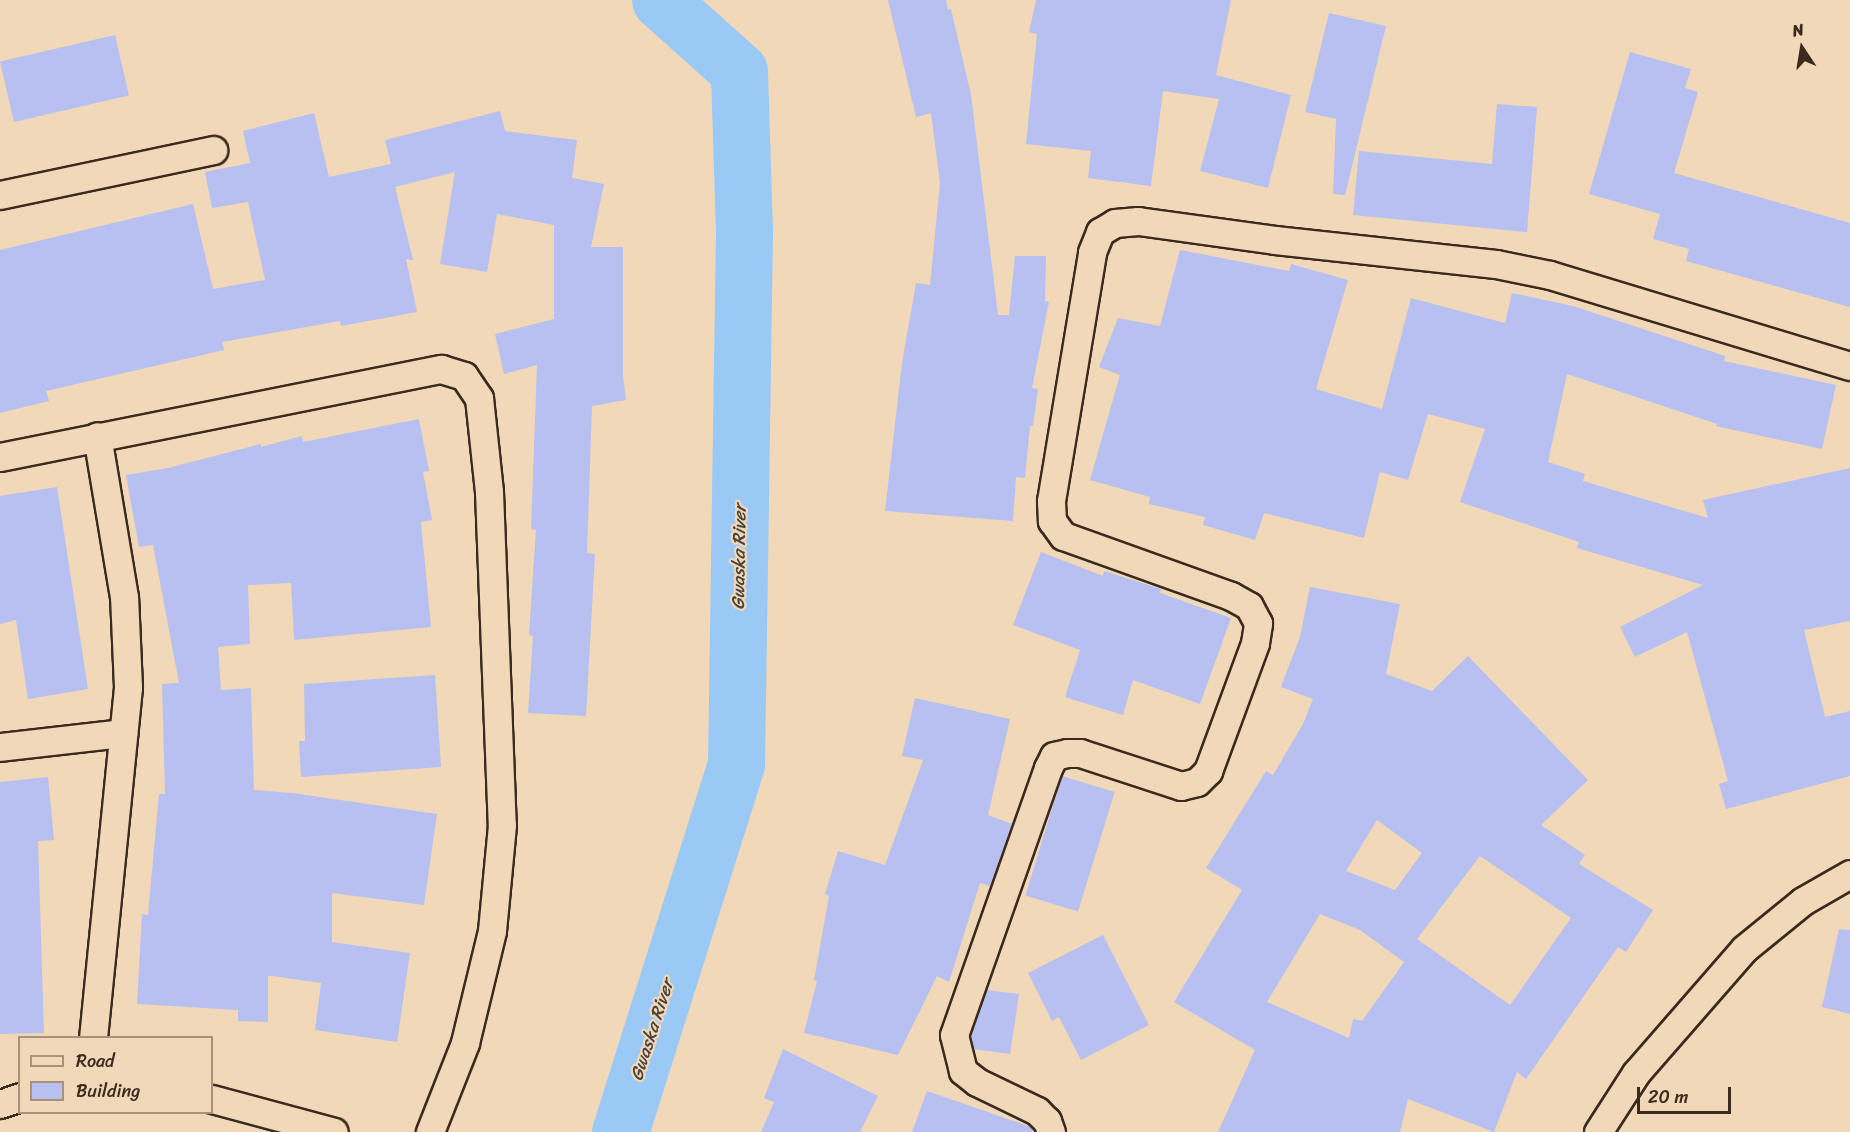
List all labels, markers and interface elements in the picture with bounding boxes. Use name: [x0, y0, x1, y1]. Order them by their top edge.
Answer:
text: N: [1790, 15, 1807, 45]
north arrow: [1772, 18, 1832, 78]
water label: Gwaska River: [727, 504, 751, 610]
water label: Gwaska River: [625, 977, 679, 1083]
legend: [18, 1036, 213, 1114]
text: Road: [76, 1045, 115, 1077]
text: Building: [76, 1075, 140, 1107]
scale bar: [1640, 1075, 1734, 1113]
text: 20 m: [1648, 1081, 1688, 1113]

